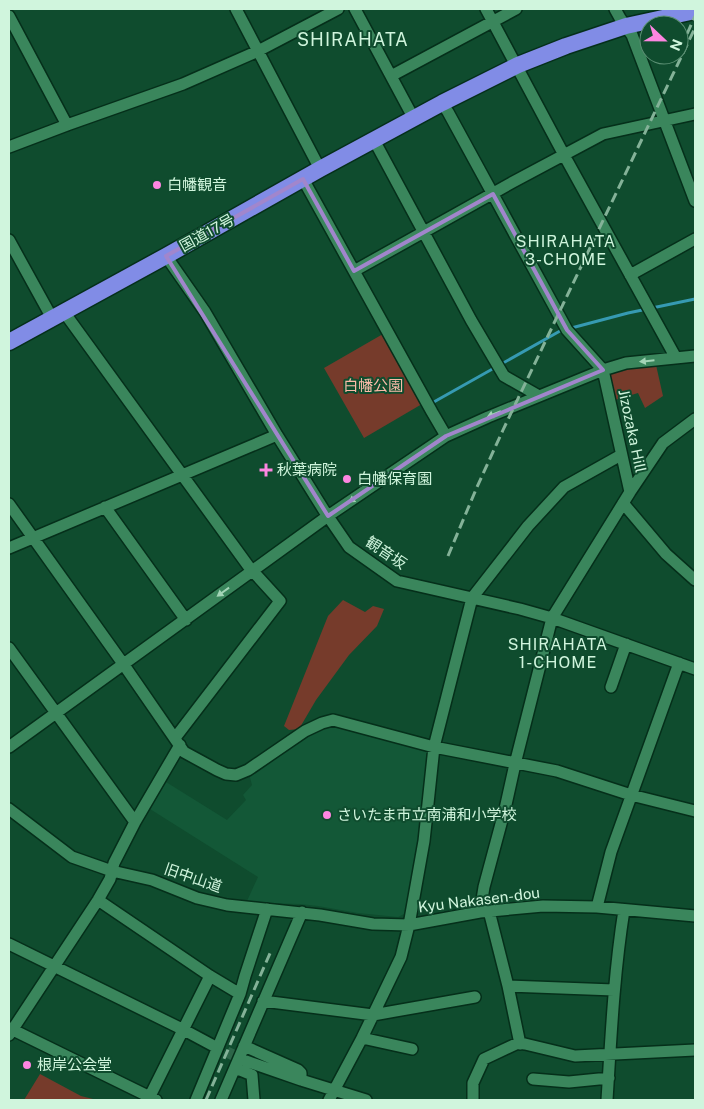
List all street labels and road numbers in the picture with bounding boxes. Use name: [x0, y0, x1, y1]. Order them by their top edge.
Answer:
street label: 国道17号: [176, 211, 237, 255]
street label: Jizozaka Hill: [615, 388, 650, 474]
street label: 観音坂: [363, 533, 410, 572]
street label: 旧中山道: [162, 860, 224, 895]
street label: Kyu Nakasen-dou: [417, 884, 541, 915]

